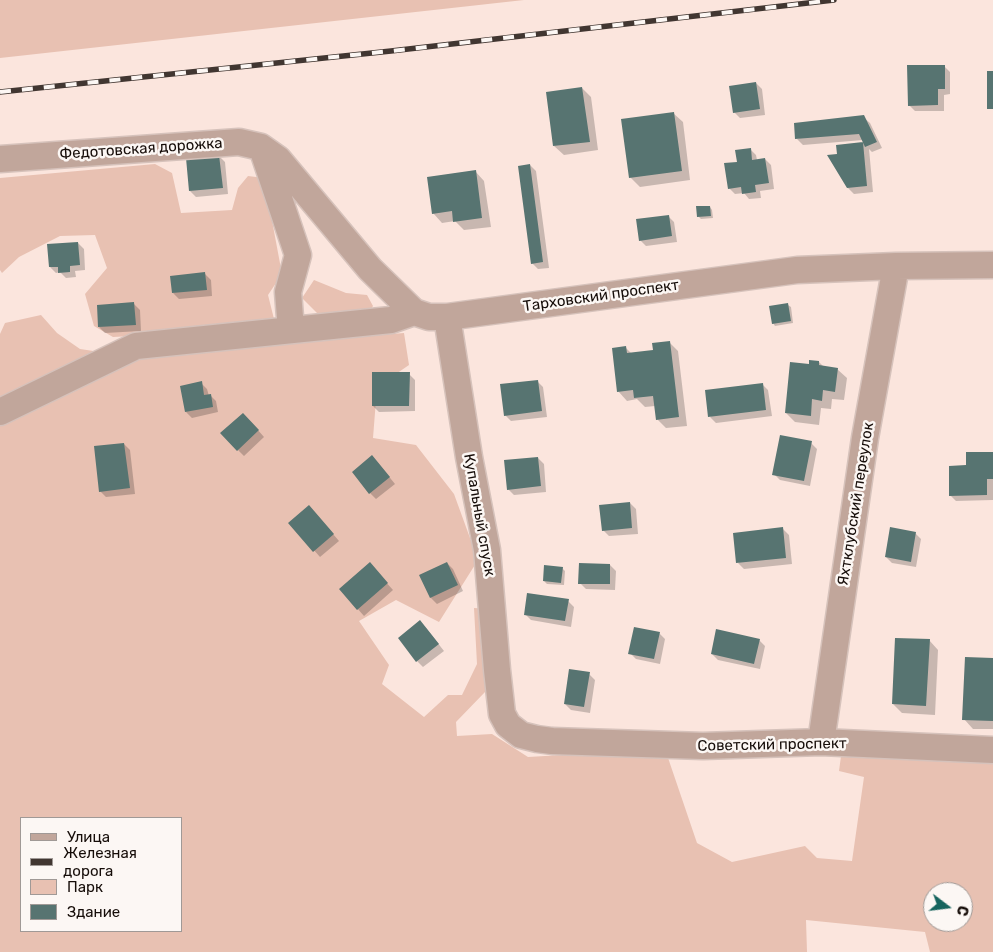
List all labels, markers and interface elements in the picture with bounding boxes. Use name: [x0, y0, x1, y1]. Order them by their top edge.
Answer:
street label: Федотовская дорожка: [59, 134, 223, 164]
street label: Тарховский проспект: [522, 276, 680, 316]
street label: Яхтклубский переулок: [834, 421, 878, 587]
street label: Купальный спуск: [459, 452, 499, 578]
street label: Советский проспект: [697, 735, 847, 755]
legend: [20, 817, 182, 932]
text: Улица: [67, 828, 110, 846]
text: Железная дорога: [63, 844, 137, 880]
text: Парк: [67, 878, 103, 896]
north arrow: [923, 882, 973, 932]
text: Здание: [67, 903, 120, 921]
text: С: [953, 904, 971, 918]

